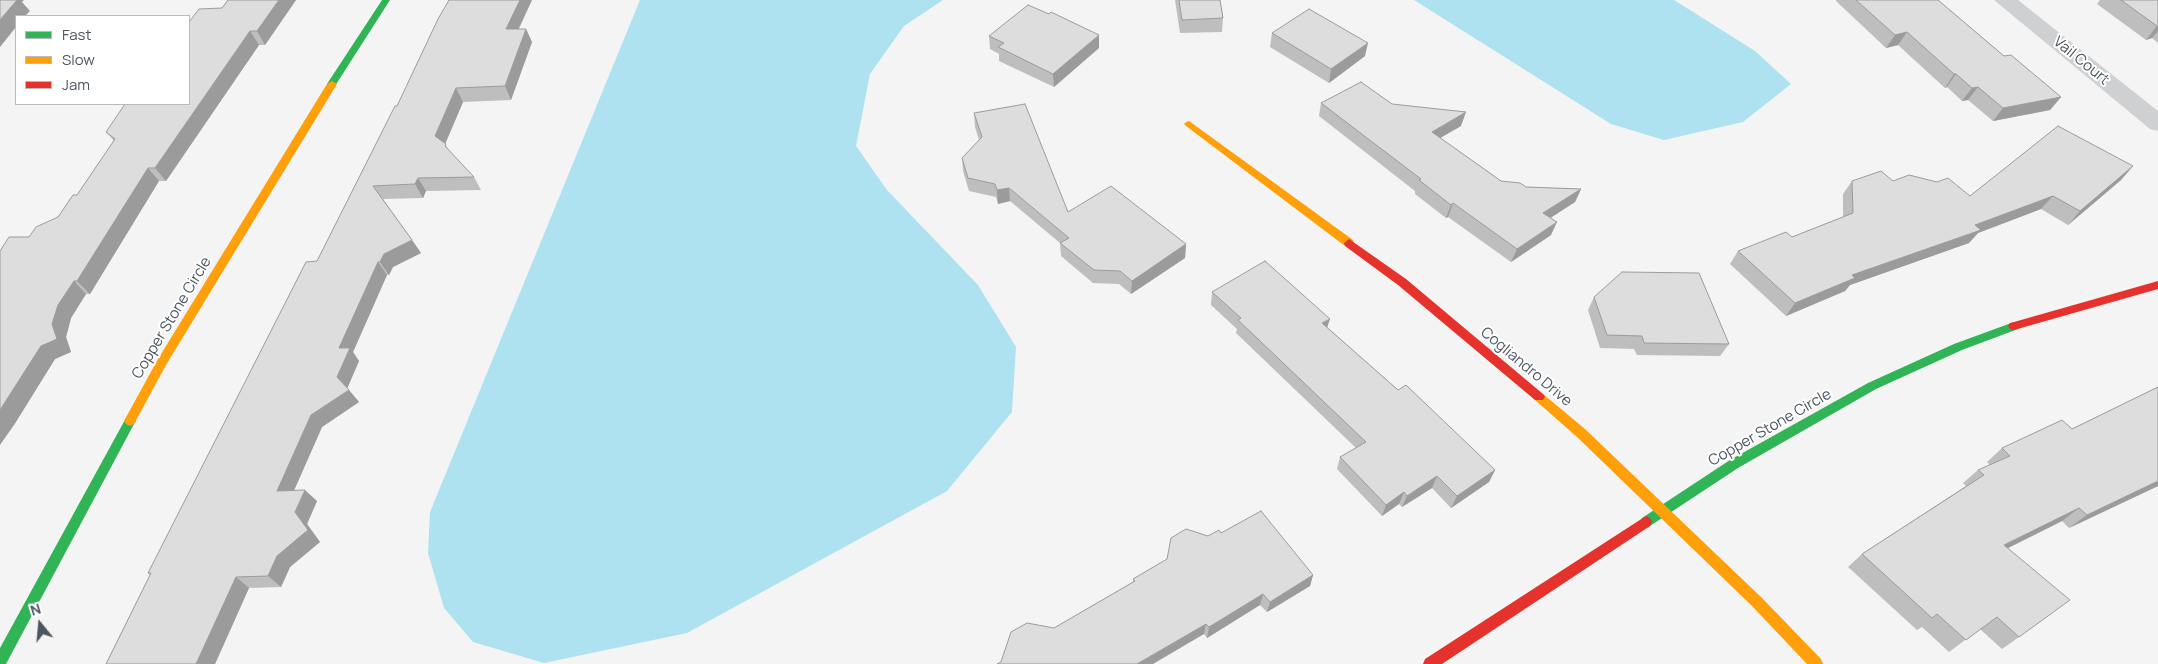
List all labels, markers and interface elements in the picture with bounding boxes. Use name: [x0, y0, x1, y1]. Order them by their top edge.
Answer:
legend: [15, 15, 190, 105]
text: Fast: [62, 24, 91, 45]
street label: Vail Court: [2049, 33, 2113, 89]
text: Slow: [62, 49, 95, 70]
text: Jam: [62, 74, 90, 95]
street label: Copper Stone Circle: [129, 254, 215, 382]
street label: Cogliandro Drive: [1477, 324, 1575, 410]
street label: Copper Stone Circle: [1705, 385, 1835, 471]
north arrow: [15, 599, 65, 649]
text: N: [28, 599, 43, 620]

